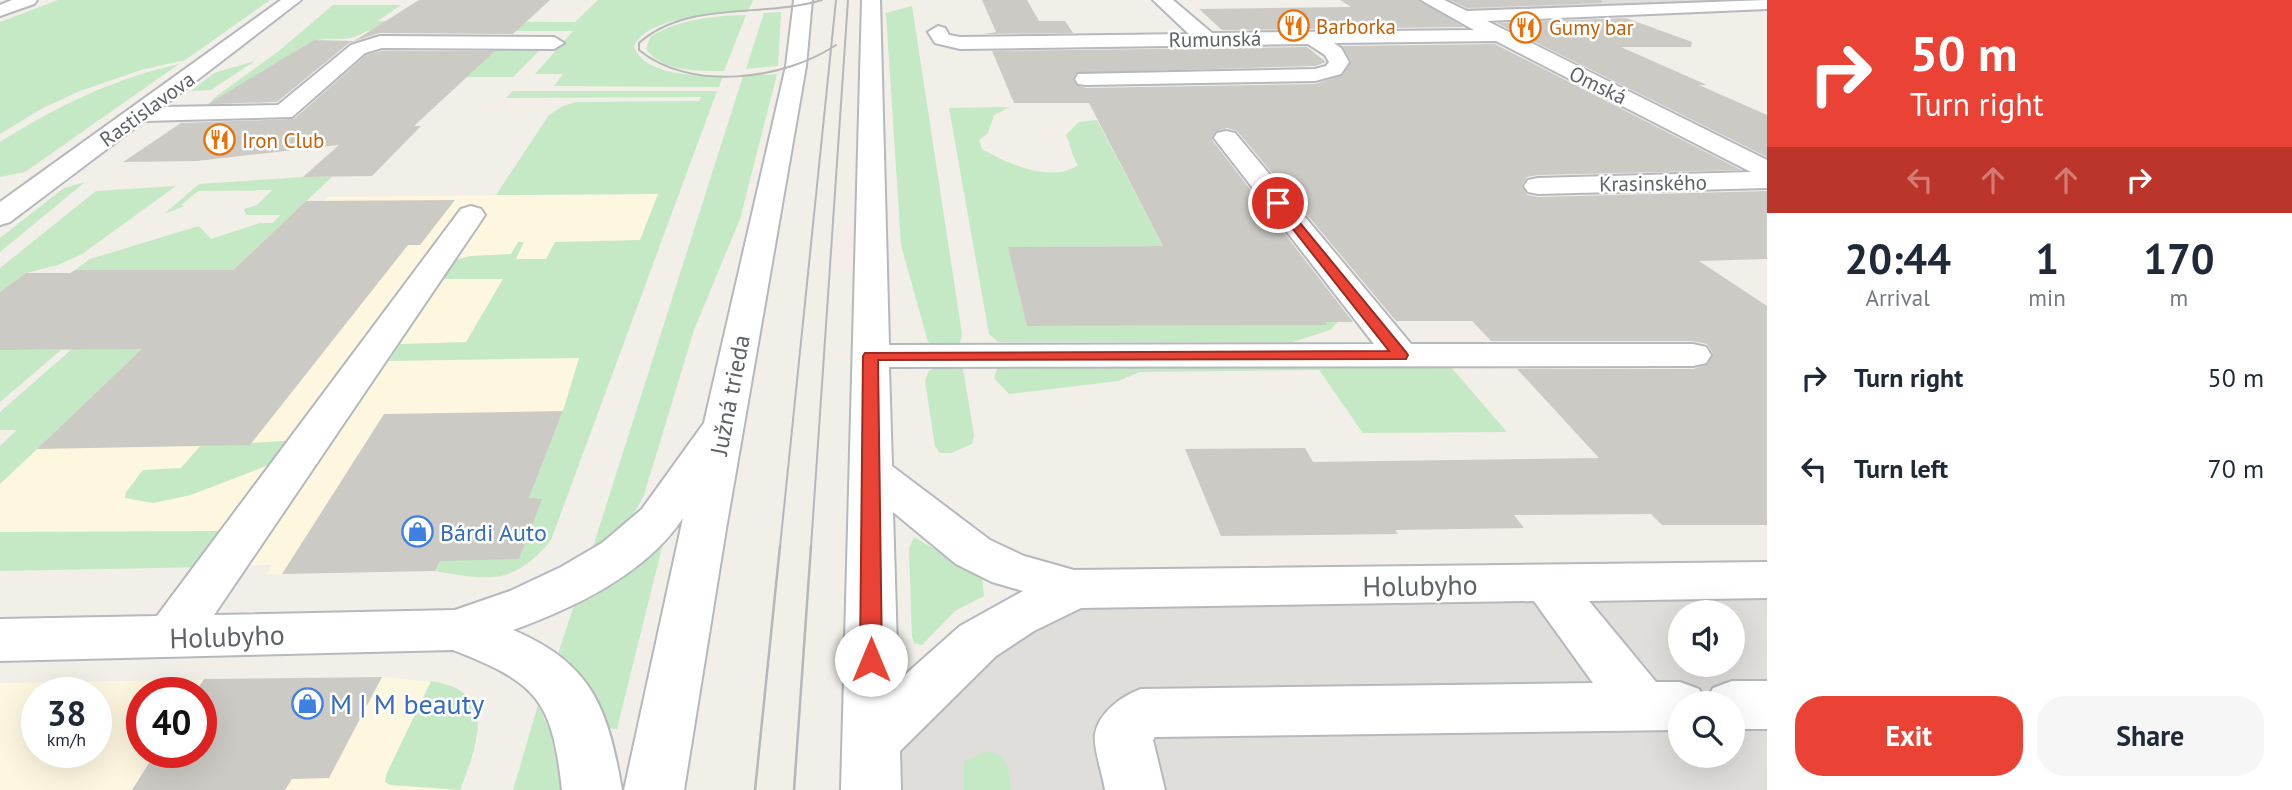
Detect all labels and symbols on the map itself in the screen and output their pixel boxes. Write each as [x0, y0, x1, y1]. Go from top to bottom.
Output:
restaurant icon: Barborka [1276, 9, 1310, 43]
restaurant icon: Gumy bar [1509, 10, 1543, 44]
place label: Barborka [1316, 13, 1396, 40]
place label: Gumy bar [1549, 14, 1634, 41]
street label: Rumunská [1168, 25, 1262, 53]
street label: Omská [1565, 60, 1631, 110]
street label: Rastislavova [94, 65, 200, 153]
restaurant icon: Iron Club [202, 123, 236, 157]
place label: Iron Club [242, 127, 324, 154]
street label: Krasinského [1599, 169, 1707, 197]
pin [1248, 173, 1308, 233]
street label: Južná trieda [703, 332, 757, 459]
shop icon: Bárdi Auto [400, 515, 434, 549]
place label: Bárdi Auto [440, 517, 547, 548]
street label: Holubyho [1362, 565, 1478, 605]
street label: Holubyho [169, 616, 285, 656]
position arrow [834, 623, 908, 697]
speed limit sign: 40 [126, 677, 217, 768]
place label: M | M beauty [330, 685, 484, 722]
shop icon: M | M beauty [290, 686, 324, 720]

